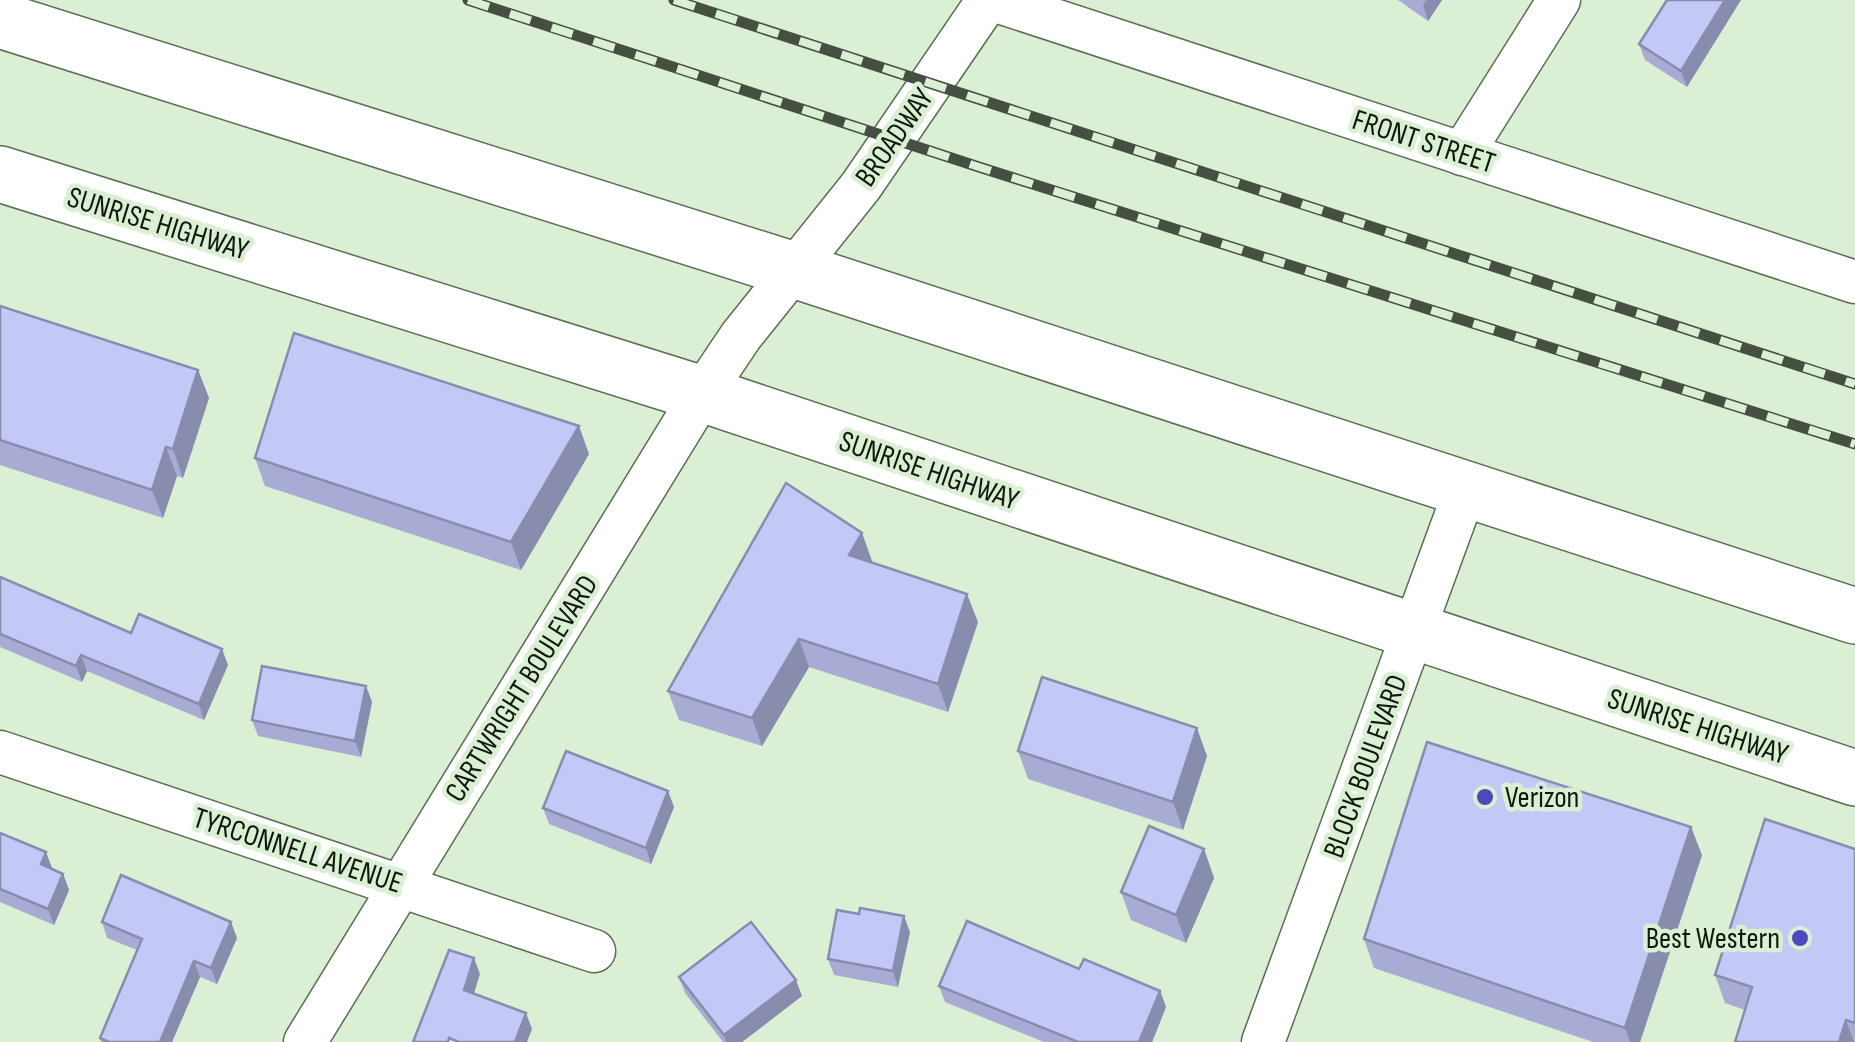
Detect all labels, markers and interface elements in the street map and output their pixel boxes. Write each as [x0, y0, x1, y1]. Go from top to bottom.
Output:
street label: BROADWAY [848, 81, 942, 194]
street label: FRONT STREET [1348, 102, 1500, 182]
street label: SUNRISE HIGHWAY [63, 179, 253, 269]
street label: SUNRISE HIGHWAY [834, 423, 1024, 519]
street label: CARTWRIGHT BOULEVARD [438, 569, 606, 809]
street label: BLOCK BOULEVARD [1316, 670, 1416, 863]
street label: SUNRISE HIGHWAY [1603, 681, 1793, 773]
place label: Verizon [1505, 780, 1579, 816]
marker: Verizon [1474, 786, 1496, 808]
street label: TYRCONNELL AVENUE [189, 800, 407, 902]
place label: Best Western [1646, 921, 1780, 957]
marker: Best Western [1789, 927, 1811, 949]

